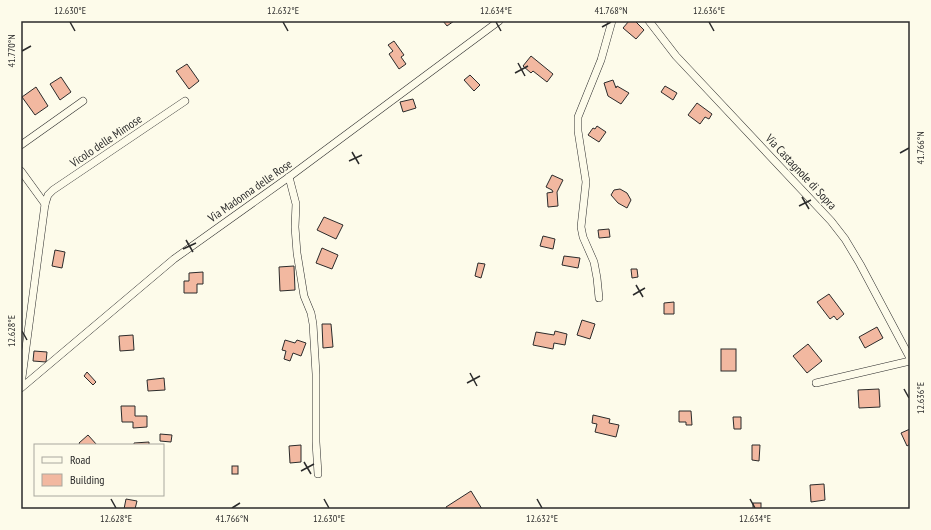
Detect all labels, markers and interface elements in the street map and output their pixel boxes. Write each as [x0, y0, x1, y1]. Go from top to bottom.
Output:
text: 12.630°E [54, 4, 86, 17]
text: 12.632°E [267, 4, 299, 17]
text: 12.634°E [480, 4, 512, 17]
text: 41.768°N [594, 4, 628, 17]
text: 12.636°E [693, 4, 725, 17]
text: 41.770°N [5, 34, 18, 68]
street label: Vicolo delle Mimose [66, 111, 145, 171]
street label: Via Castagnole di Sopra [762, 130, 840, 213]
text: 41.766°N [914, 131, 927, 165]
street label: Via Madonna delle Rose [204, 156, 295, 226]
text: 12.628°E [5, 315, 18, 347]
text: 12.636°E [914, 382, 927, 414]
legend [34, 444, 164, 496]
text: Road [70, 452, 90, 467]
text: Building [70, 472, 105, 487]
text: 12.628°E [100, 512, 132, 525]
text: 41.766°N [215, 512, 249, 525]
text: 12.630°E [313, 512, 345, 525]
text: 12.632°E [526, 512, 558, 525]
text: 12.634°E [739, 512, 771, 525]

